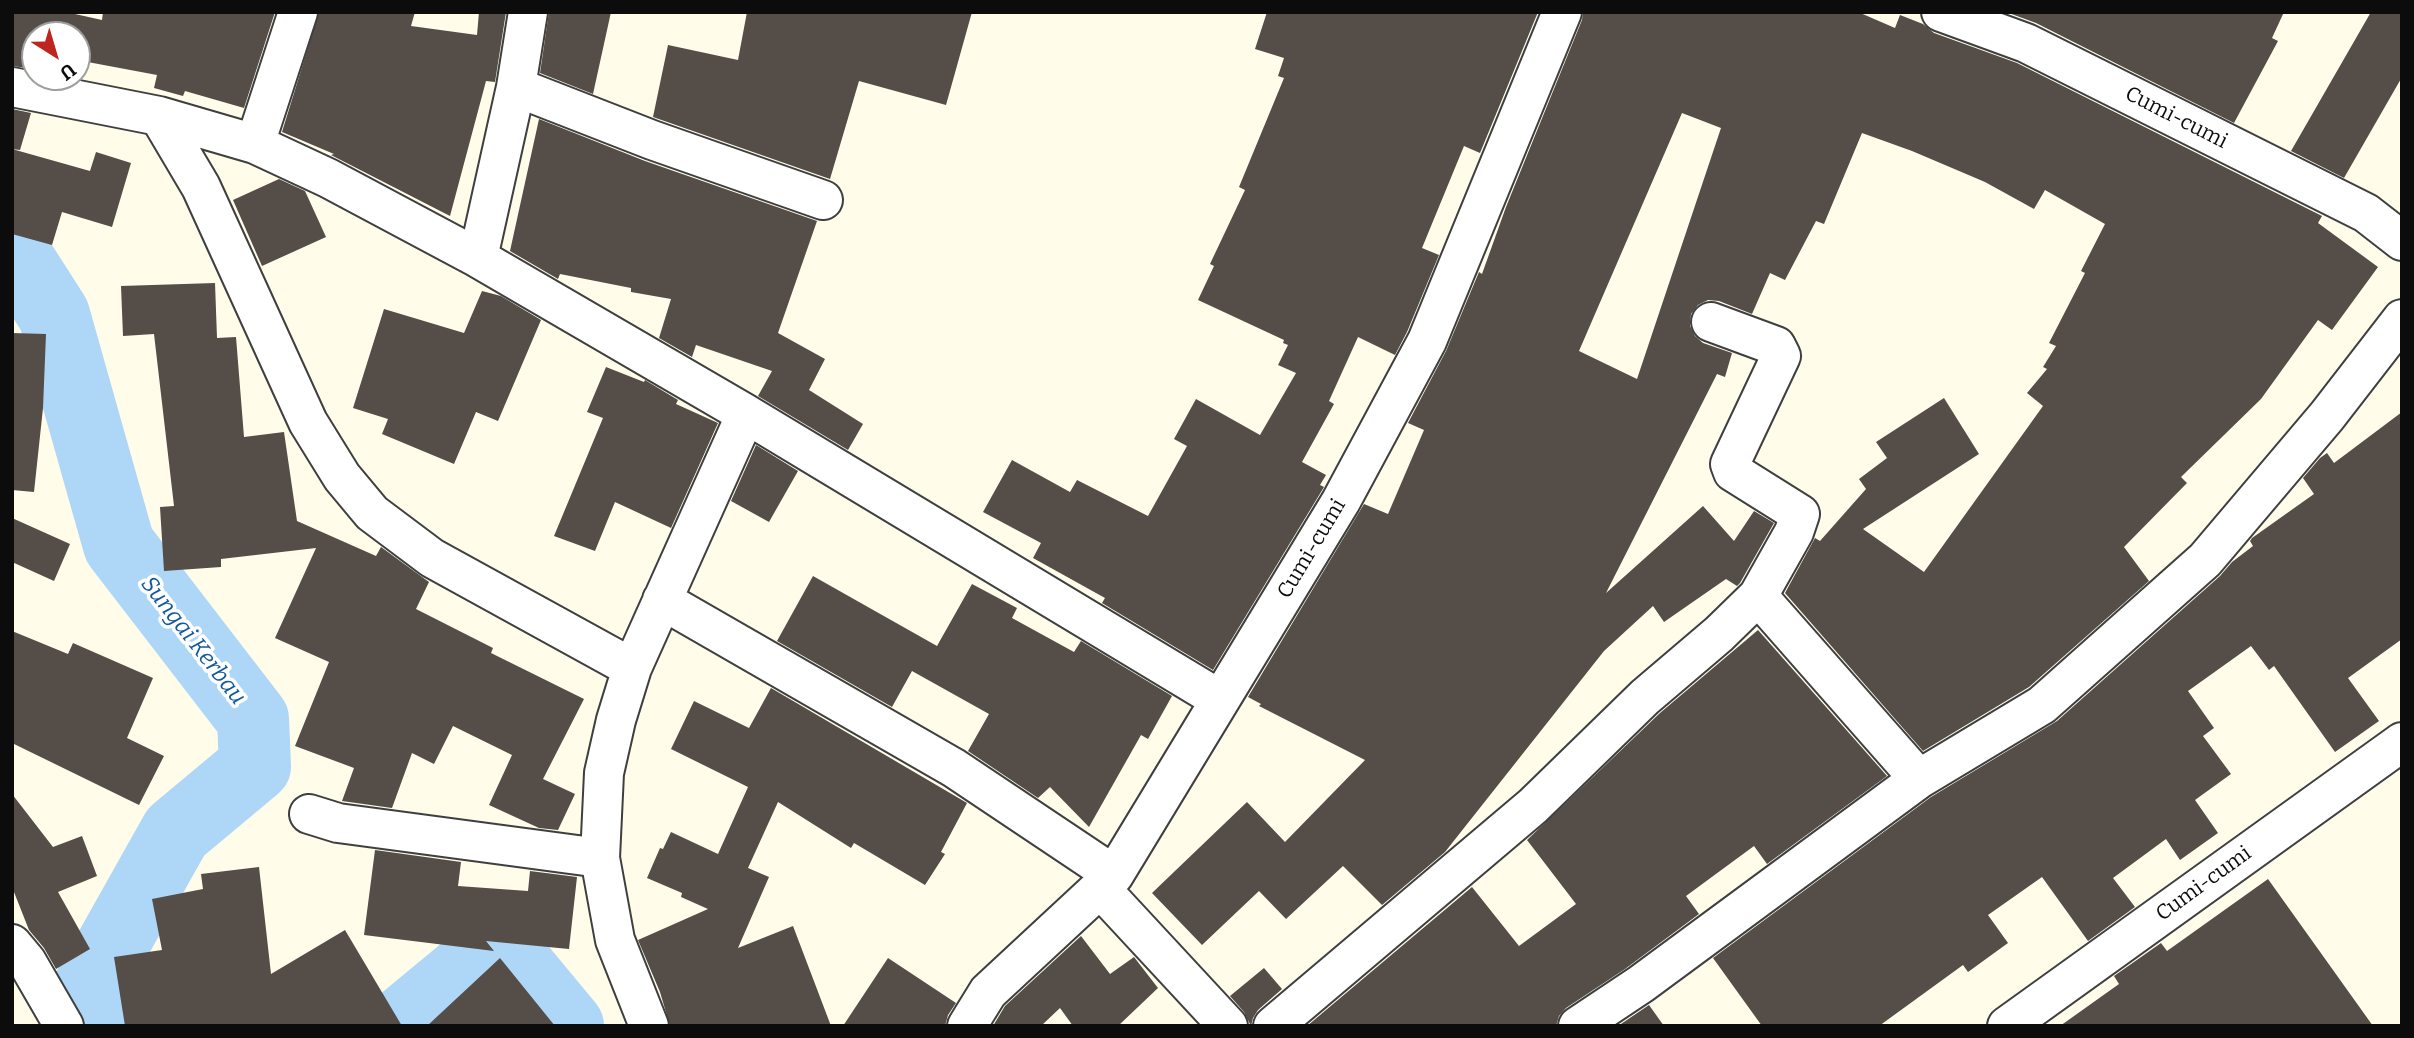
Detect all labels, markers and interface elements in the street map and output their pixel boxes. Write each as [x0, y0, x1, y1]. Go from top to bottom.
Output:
north arrow [21, 21, 91, 91]
text: U [55, 58, 80, 85]
street label: Cumi-cumi [2121, 81, 2231, 155]
street label: Cumi-cumi [1272, 495, 1352, 603]
water label: Sungai Kerbau [134, 571, 252, 711]
street label: Cumi-cumi [2151, 841, 2257, 927]

